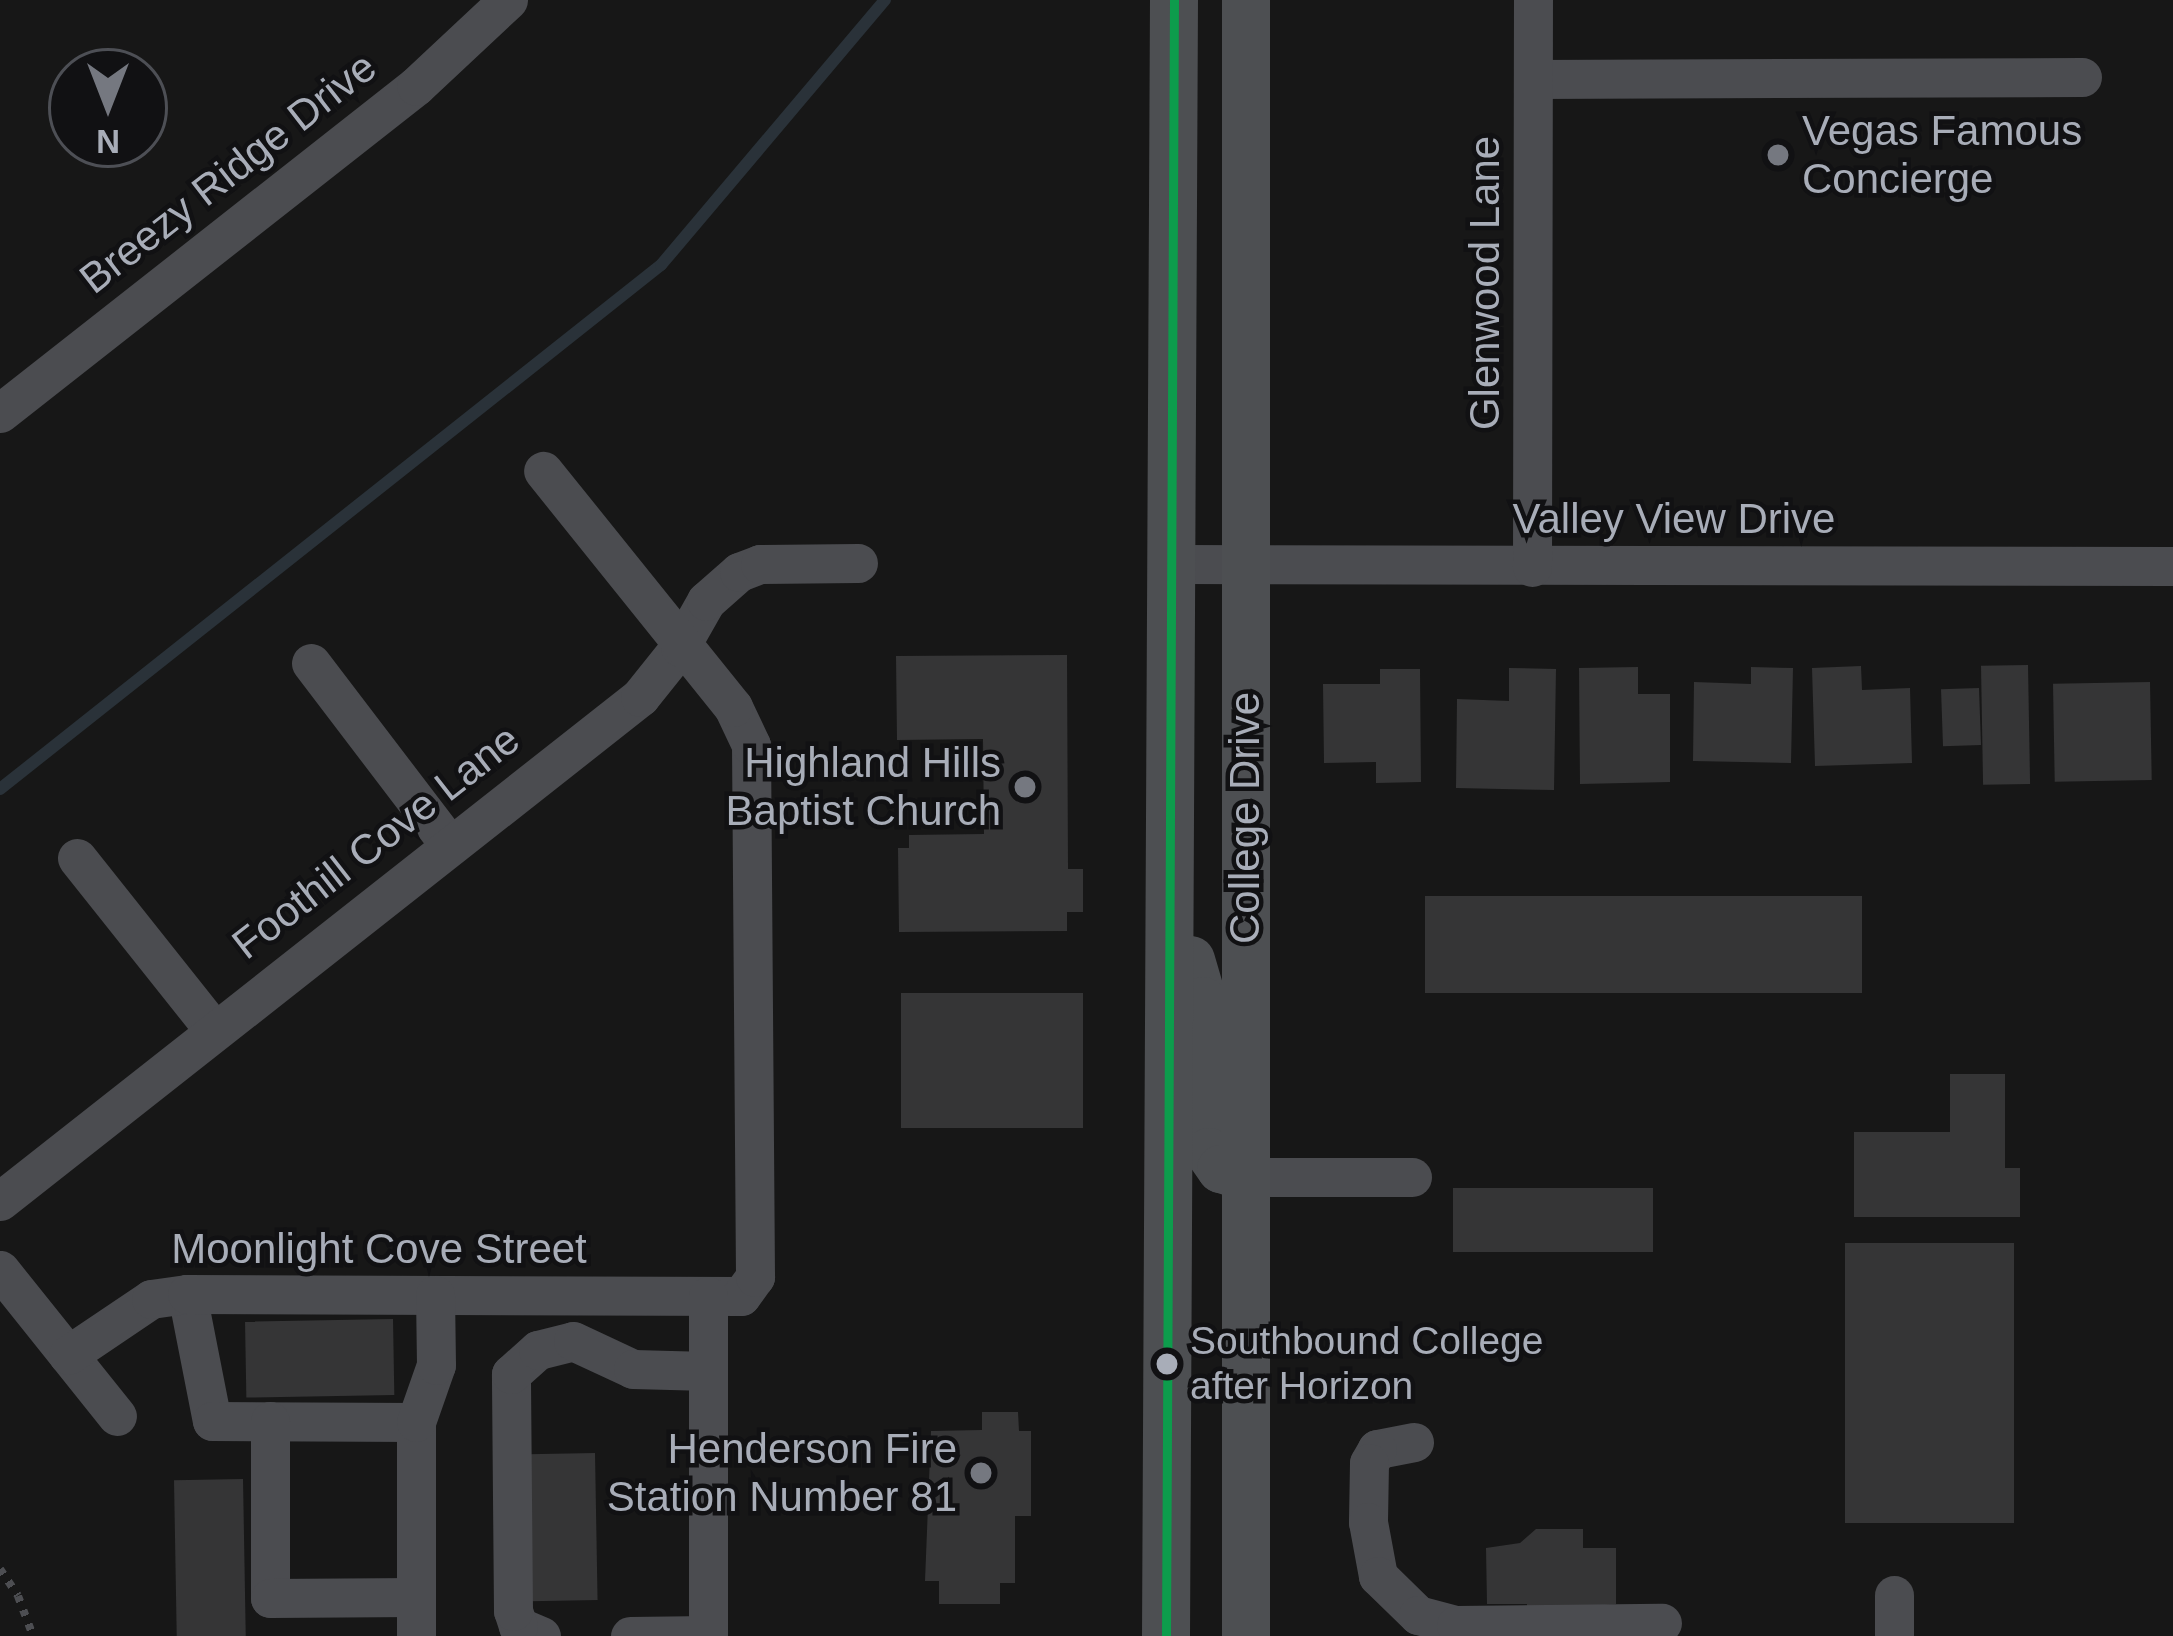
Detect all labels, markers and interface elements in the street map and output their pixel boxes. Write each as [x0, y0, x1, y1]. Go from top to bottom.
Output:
street label: Breezy Ridge Drive [70, 42, 386, 304]
north arrow [48, 48, 168, 168]
place label: Vegas Famous Concierge [1802, 106, 2082, 204]
text: N [96, 123, 120, 160]
street label: Glenwood Lane [1460, 136, 1510, 430]
marker: Vegas Famous Concierge [1765, 142, 1791, 168]
street label: Valley View Drive [1513, 494, 1835, 544]
street label: College Drive [1220, 692, 1270, 944]
street label: Foothill Cove Lane [222, 714, 530, 970]
place label: Highland Hills Baptist Church [726, 738, 1001, 837]
marker: Highland Hills Baptist Church [1012, 774, 1038, 800]
street label: Moonlight Cove Street [171, 1224, 587, 1274]
place label: Southbound College after Horizon [1190, 1319, 1543, 1410]
marker: Southbound College after Horizon [1156, 1353, 1178, 1375]
place label: Henderson Fire Station Number 81 [607, 1424, 957, 1522]
marker: Henderson Fire Station Number 81 [968, 1460, 994, 1486]

